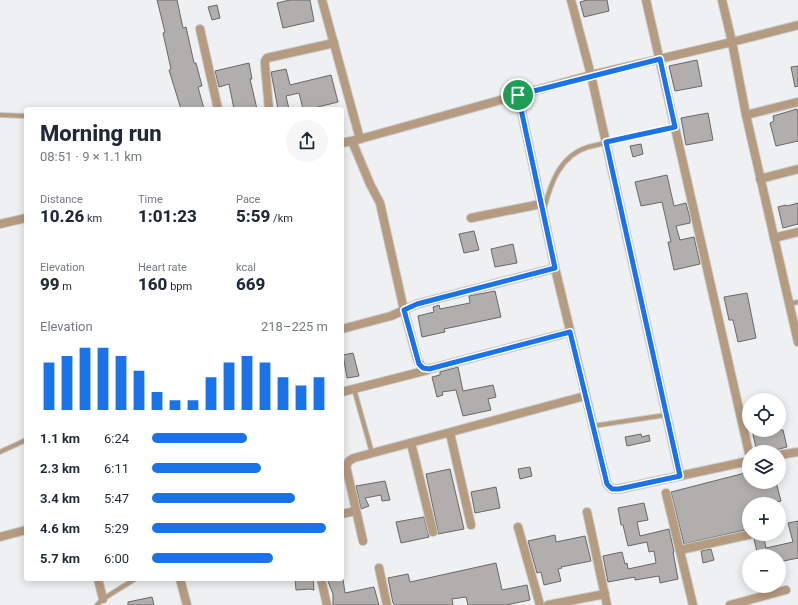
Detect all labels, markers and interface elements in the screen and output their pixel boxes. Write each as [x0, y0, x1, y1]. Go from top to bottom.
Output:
pin [501, 78, 535, 112]
icon: arrive [507, 84, 529, 106]
button: share [286, 120, 328, 162]
text: Morning run [40, 121, 162, 146]
text: 08:51 · 9 × 1.1 km [40, 149, 142, 164]
text: Distance [40, 193, 83, 206]
text: Time [138, 193, 163, 206]
text: Pace [236, 193, 260, 206]
text: 10.26 [40, 206, 84, 226]
text: 1:01:23 [138, 206, 197, 226]
text: 5:59 [236, 206, 270, 226]
text: km [84, 212, 102, 225]
text: /km [270, 212, 293, 225]
text: Elevation [40, 261, 85, 274]
text: Heart rate [138, 261, 187, 274]
text: kcal [236, 261, 256, 274]
text: 99 [40, 274, 60, 294]
text: 160 [138, 274, 167, 294]
text: 669 [236, 274, 265, 294]
text: m [60, 280, 72, 293]
text: bpm [167, 280, 192, 293]
text: Elevation [40, 319, 93, 334]
text: 218–225 m [261, 319, 328, 334]
map controls [742, 393, 786, 593]
button: locate [742, 393, 786, 437]
text: 1.1 km [40, 431, 80, 446]
text: 6:24 [104, 431, 129, 446]
button: layers [742, 445, 786, 489]
text: 2.3 km [40, 461, 80, 476]
text: 6:11 [104, 461, 129, 476]
text: 3.4 km [40, 491, 80, 506]
text: 5:47 [104, 491, 129, 506]
button: + [742, 497, 786, 541]
text: 4.6 km [40, 521, 80, 536]
text: 5:29 [104, 521, 129, 536]
button: − [742, 549, 786, 593]
text: 5.7 km [40, 551, 80, 566]
text: 6:00 [104, 551, 129, 566]

